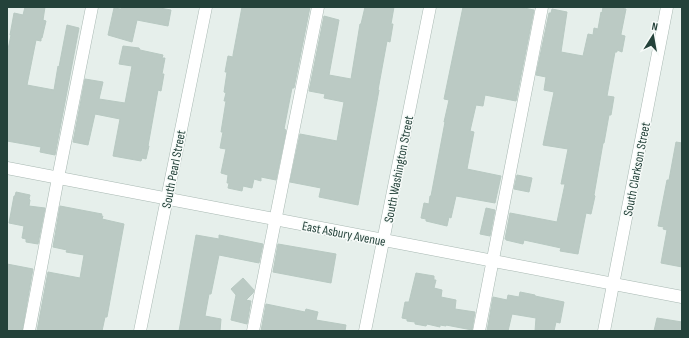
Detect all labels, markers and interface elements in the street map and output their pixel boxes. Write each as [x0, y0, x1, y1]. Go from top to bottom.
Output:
north arrow [633, 16, 673, 56]
text: N [651, 20, 659, 34]
street label: South Washington Street [381, 114, 417, 224]
street label: South Clarkson Street [620, 121, 654, 218]
street label: South Pearl Street [159, 129, 189, 210]
street label: East Asbury Avenue [301, 218, 387, 250]

